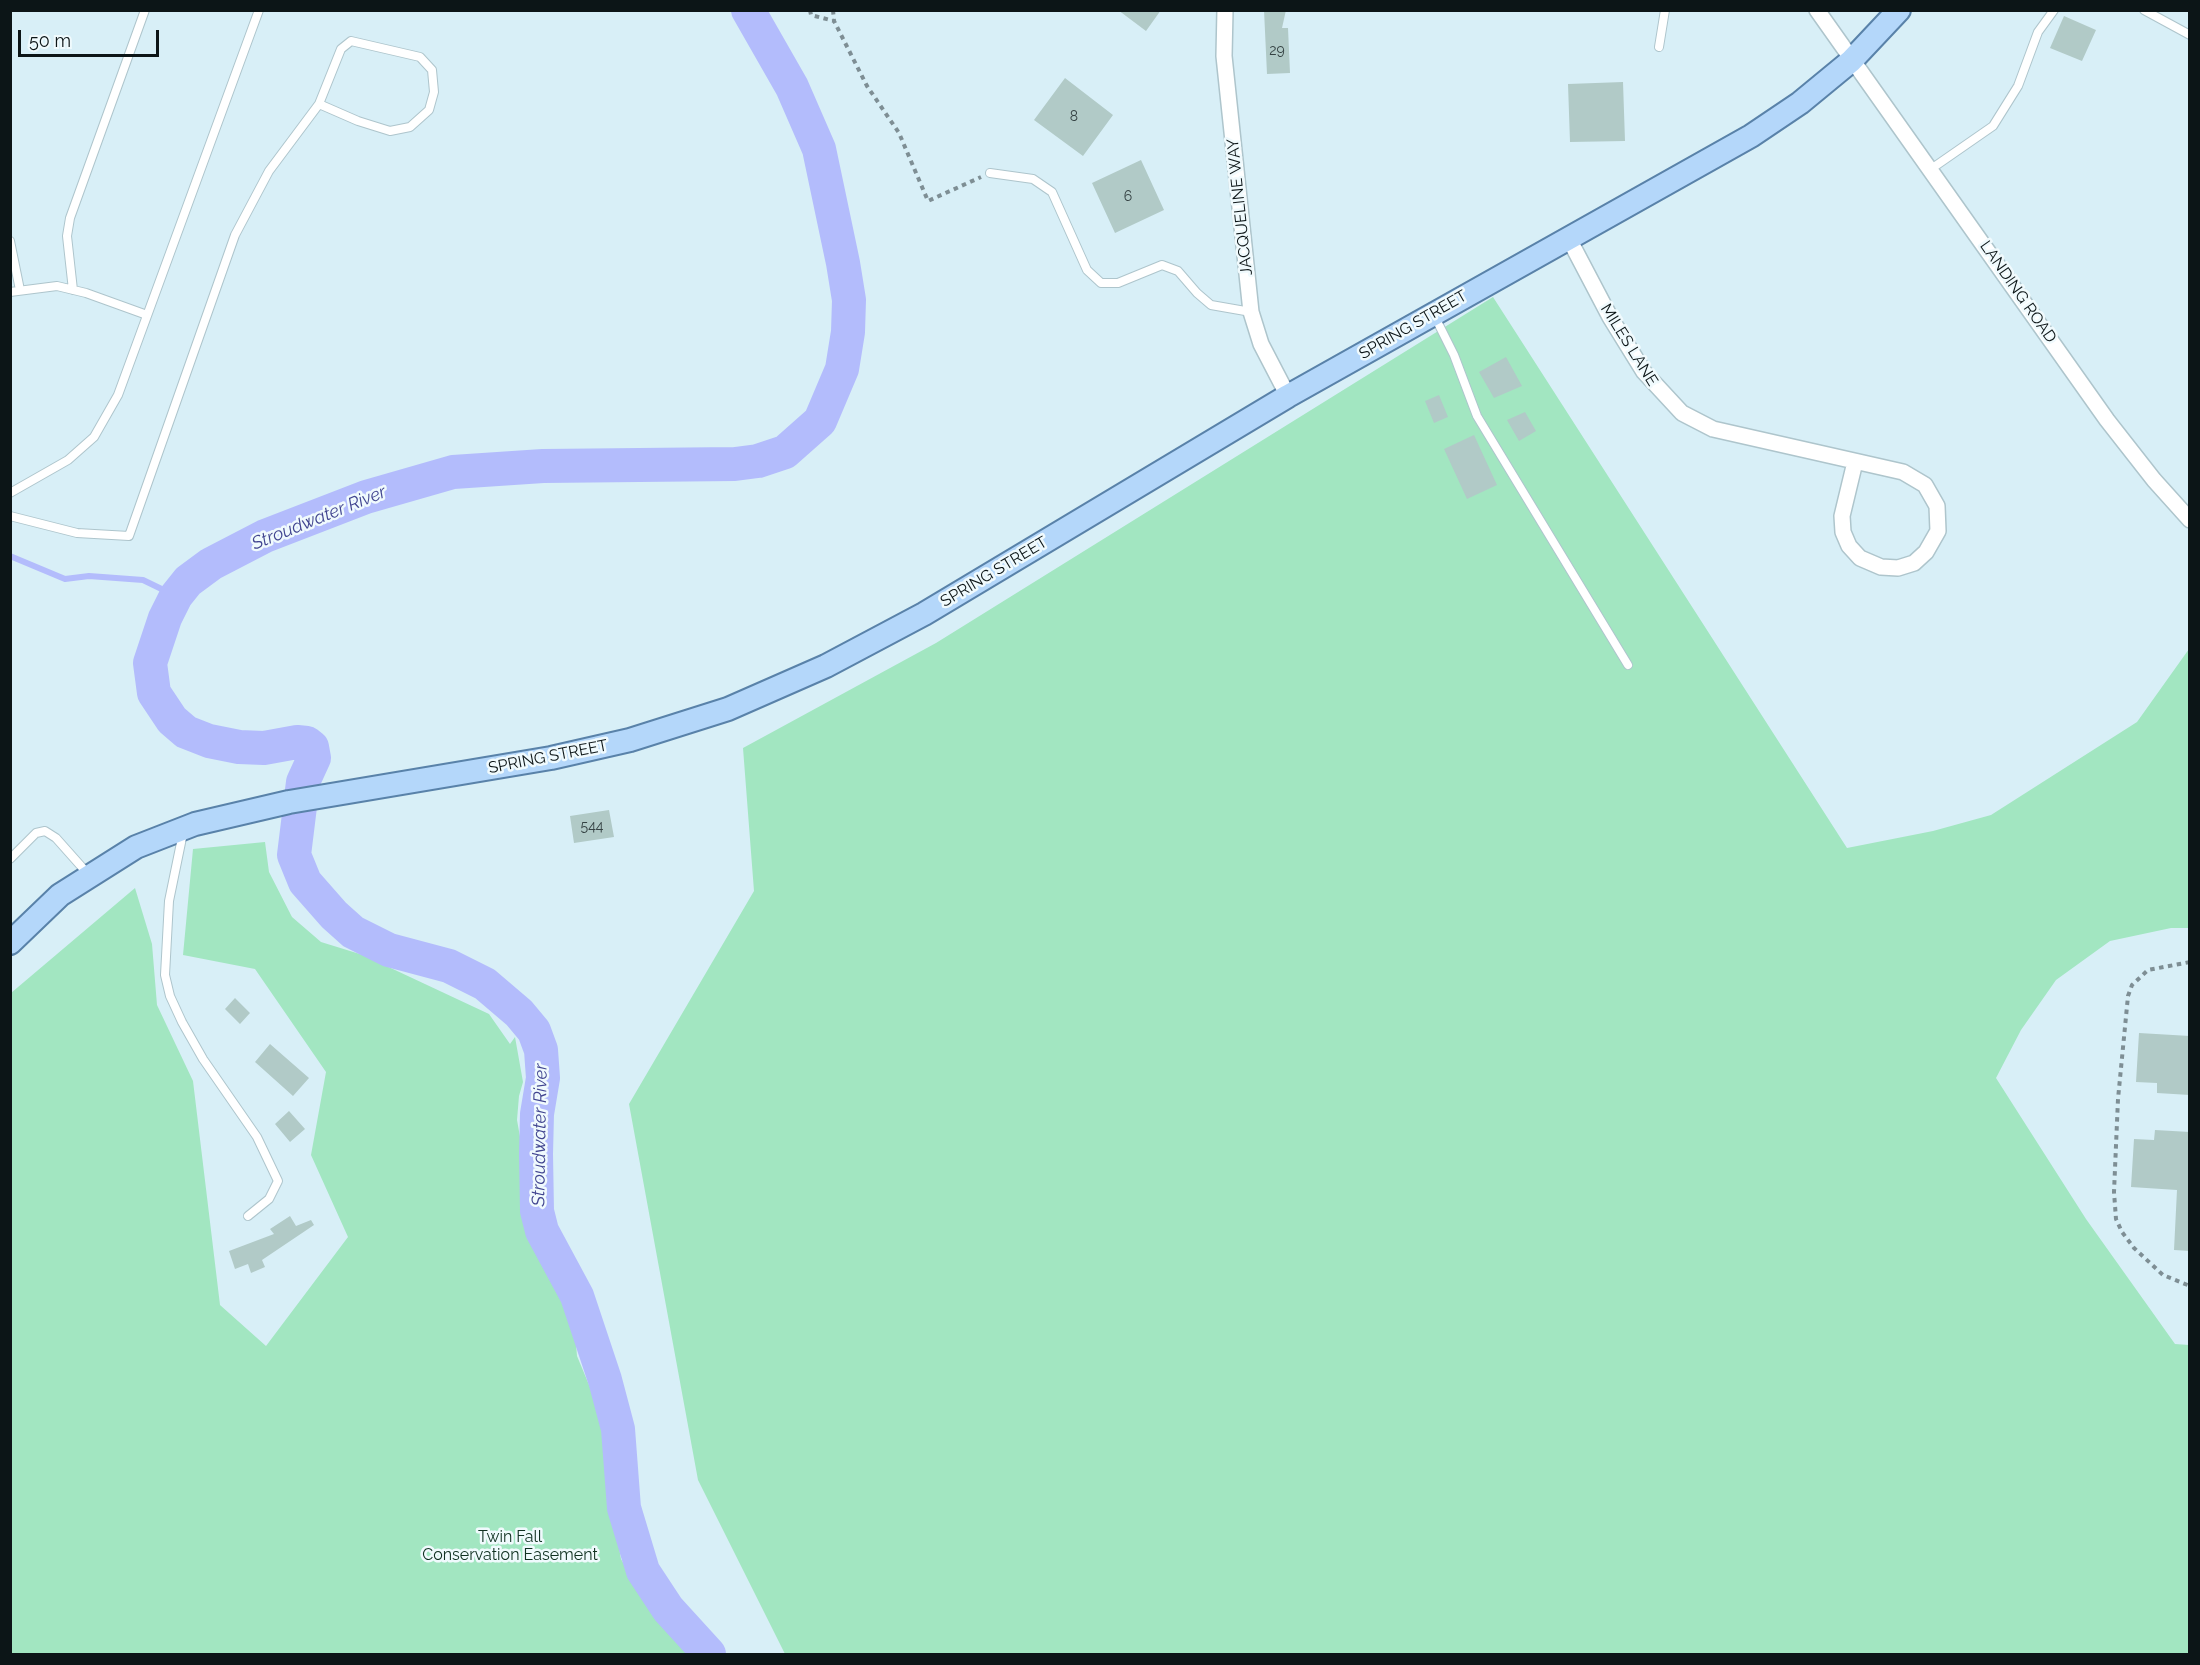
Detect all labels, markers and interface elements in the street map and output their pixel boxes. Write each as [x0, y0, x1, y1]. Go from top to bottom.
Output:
scale bar [21, 18, 162, 56]
text: 50 m [29, 30, 71, 51]
house number: 29 [1269, 43, 1285, 59]
house number: 8 [1070, 109, 1078, 125]
street label: JACQUELINE WAY [1223, 138, 1257, 276]
house number: 6 [1124, 189, 1132, 205]
street label: LANDING ROAD [1976, 237, 2060, 347]
street label: SPRING STREET [1356, 286, 1470, 364]
street label: MILES LANE [1596, 300, 1662, 390]
water label: Stroudwater River [249, 481, 389, 555]
street label: SPRING STREET [937, 533, 1051, 611]
street label: SPRING STREET [487, 736, 609, 778]
house number: 544 [581, 819, 603, 835]
water label: Stroudwater River [528, 1063, 552, 1207]
park label: Twin Fall Conservation Easement [422, 1527, 598, 1565]

